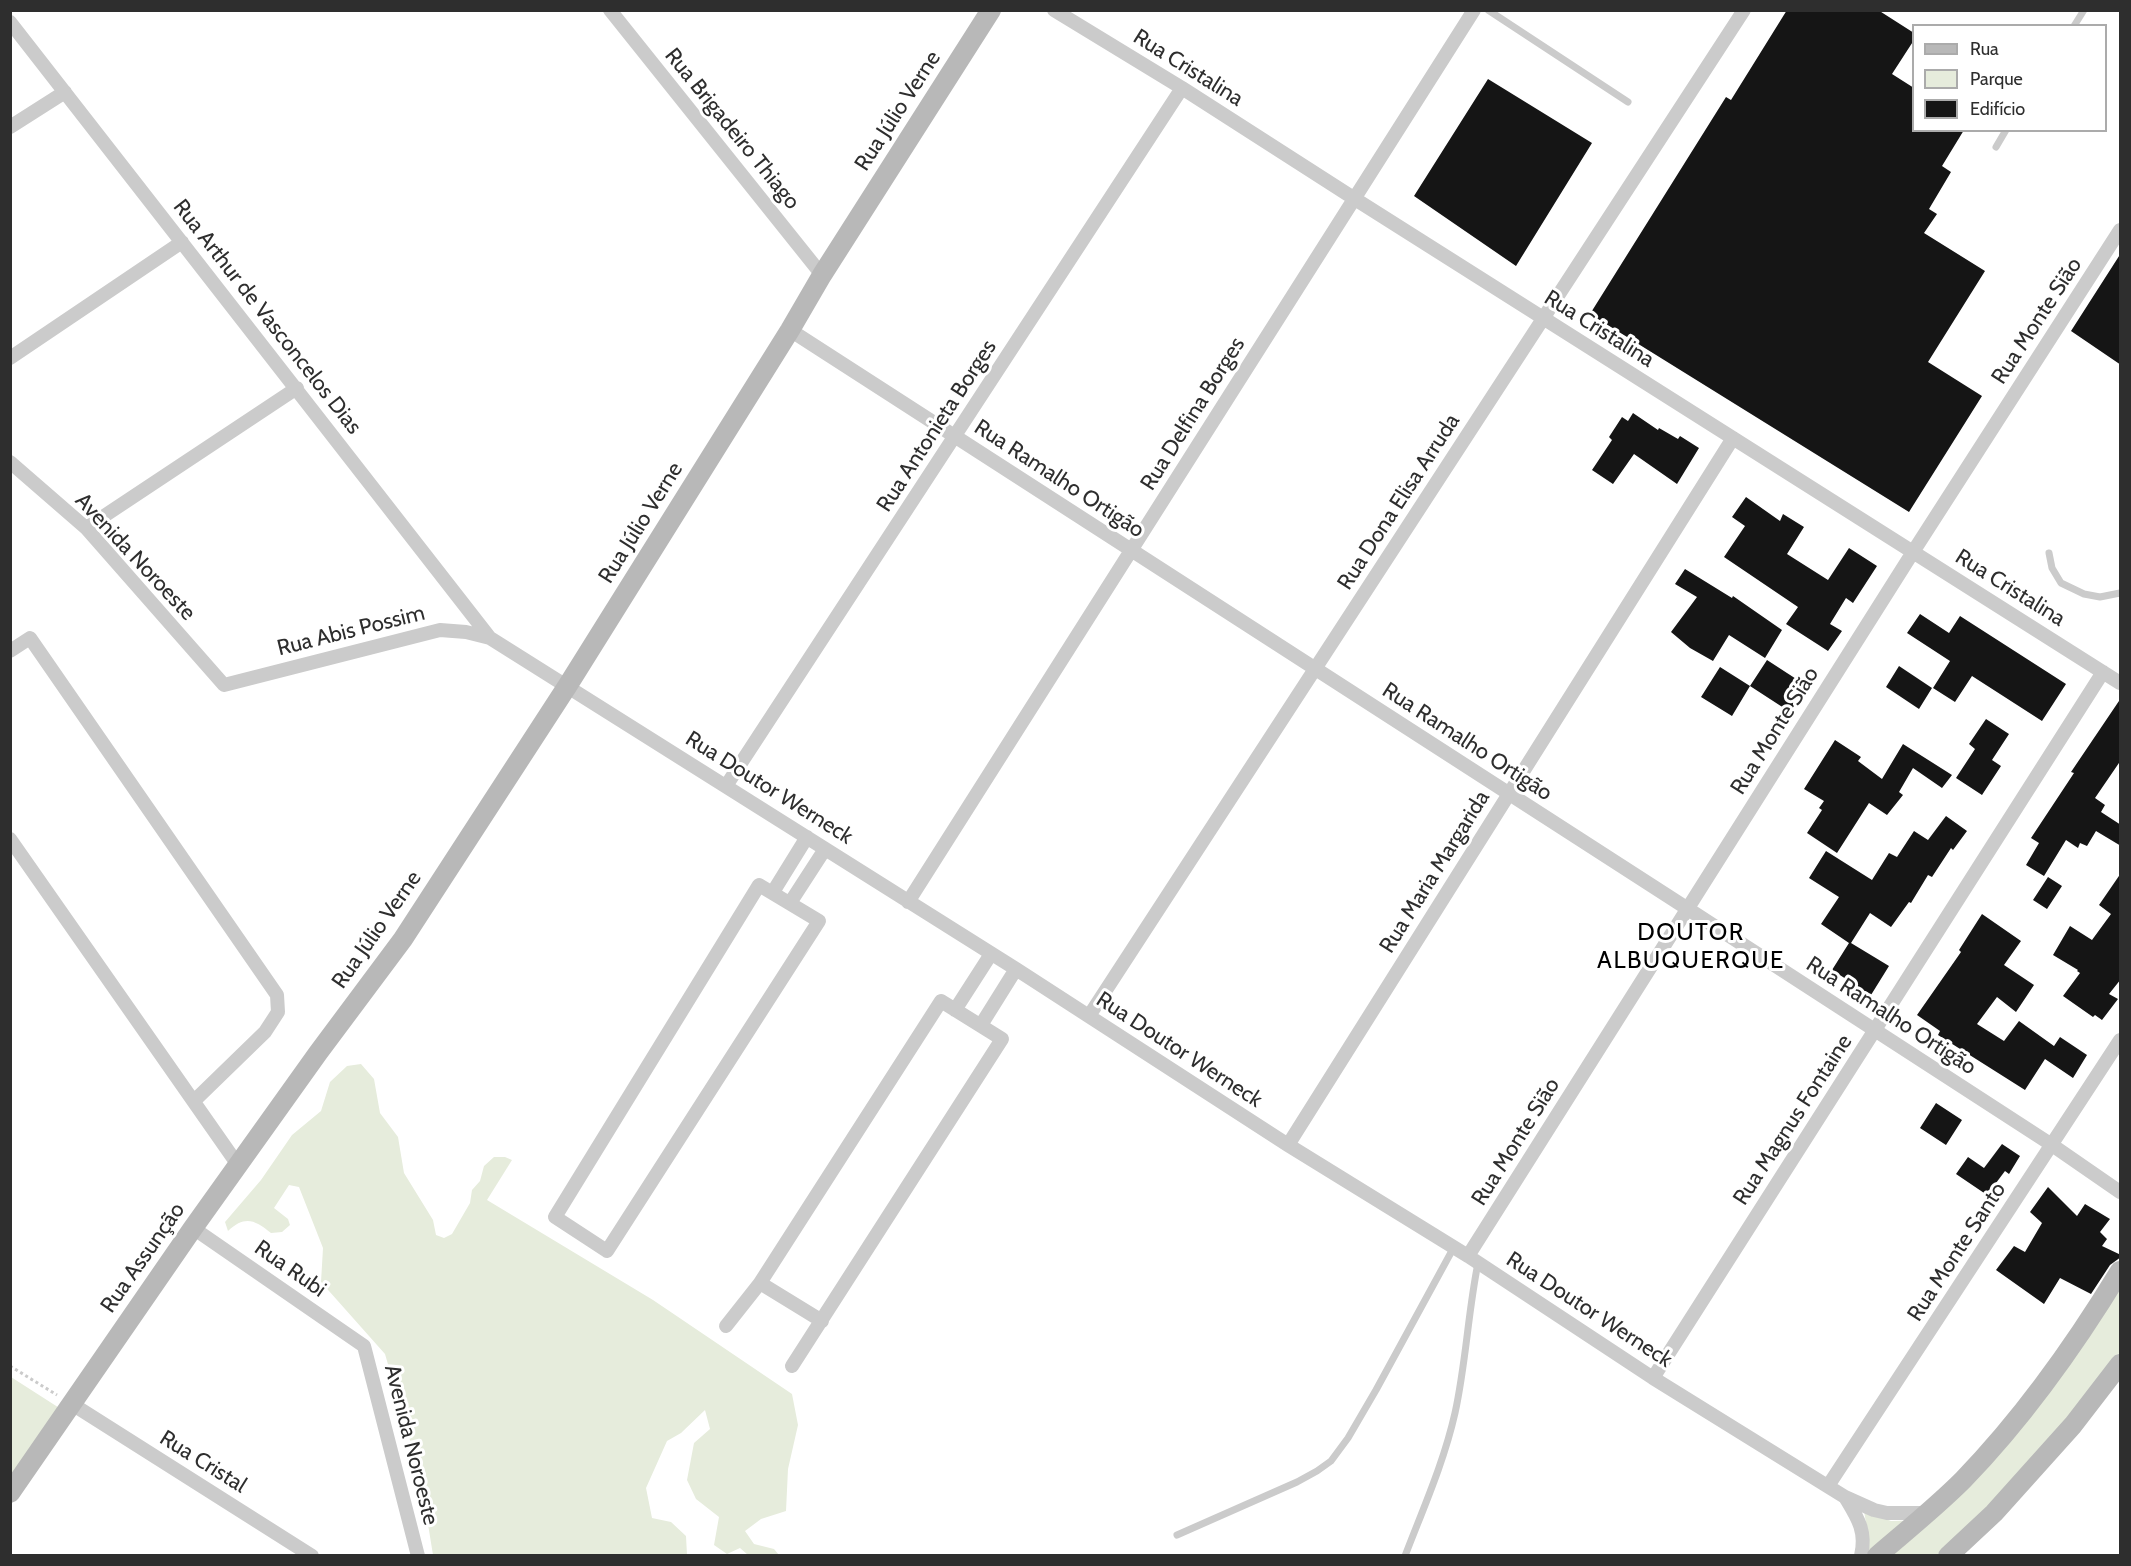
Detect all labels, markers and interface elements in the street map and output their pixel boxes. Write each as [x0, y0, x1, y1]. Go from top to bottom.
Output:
street label: Rua Cristalina [1128, 24, 1248, 112]
legend [1912, 24, 2107, 132]
text: Rua [1970, 38, 1999, 60]
street label: Rua Brigadeiro Thiago [659, 43, 805, 215]
street label: Rua Júlio Verne [849, 46, 947, 176]
text: Parque [1970, 68, 2023, 90]
text: Edifício [1970, 98, 2025, 120]
street label: Rua Arthur de Vasconcelos Dias [167, 194, 367, 440]
street label: Rua Monte Sião [1986, 253, 2088, 389]
street label: Rua Cristalina [1539, 285, 1659, 373]
street label: Rua Delfina Borges [1135, 333, 1251, 495]
street label: Rua Antonieta Borges [872, 335, 1002, 517]
street label: Rua Dona Elisa Arruda [1332, 409, 1466, 595]
street label: Rua Ramalho Ortigão [969, 414, 1149, 544]
street label: Rua Júlio Verne [593, 458, 689, 588]
street label: Avenida Noroeste [69, 488, 201, 626]
street label: Rua Cristalina [1950, 544, 2070, 632]
street label: Rua Abis Possim [275, 600, 427, 662]
street label: Rua Monte Sião [1725, 662, 1825, 800]
street label: Rua Ramalho Ortigão [1377, 677, 1557, 807]
street label: Rua Doutor Werneck [680, 726, 858, 850]
street label: Rua Maria Margarida [1374, 786, 1496, 958]
street label: Rua Júlio Verne [327, 866, 427, 994]
district label: DOUTOR ALBUQUERQUE [1597, 919, 1785, 975]
street label: Rua Ramalho Ortigão [1801, 951, 1981, 1081]
street label: Rua Doutor Werneck [1091, 987, 1267, 1113]
street label: Rua Magnus Fontaine [1728, 1030, 1858, 1210]
street label: Rua Monte Sião [1466, 1073, 1566, 1211]
street label: Rua Monte Santo [1902, 1178, 2012, 1326]
street label: Rua Assunção [95, 1198, 191, 1318]
street label: Rua Rubi [249, 1235, 331, 1303]
street label: Rua Doutor Werneck [1501, 1247, 1677, 1373]
street label: Avenida Noroeste [378, 1362, 444, 1528]
street label: Rua Cristal [155, 1425, 251, 1499]

